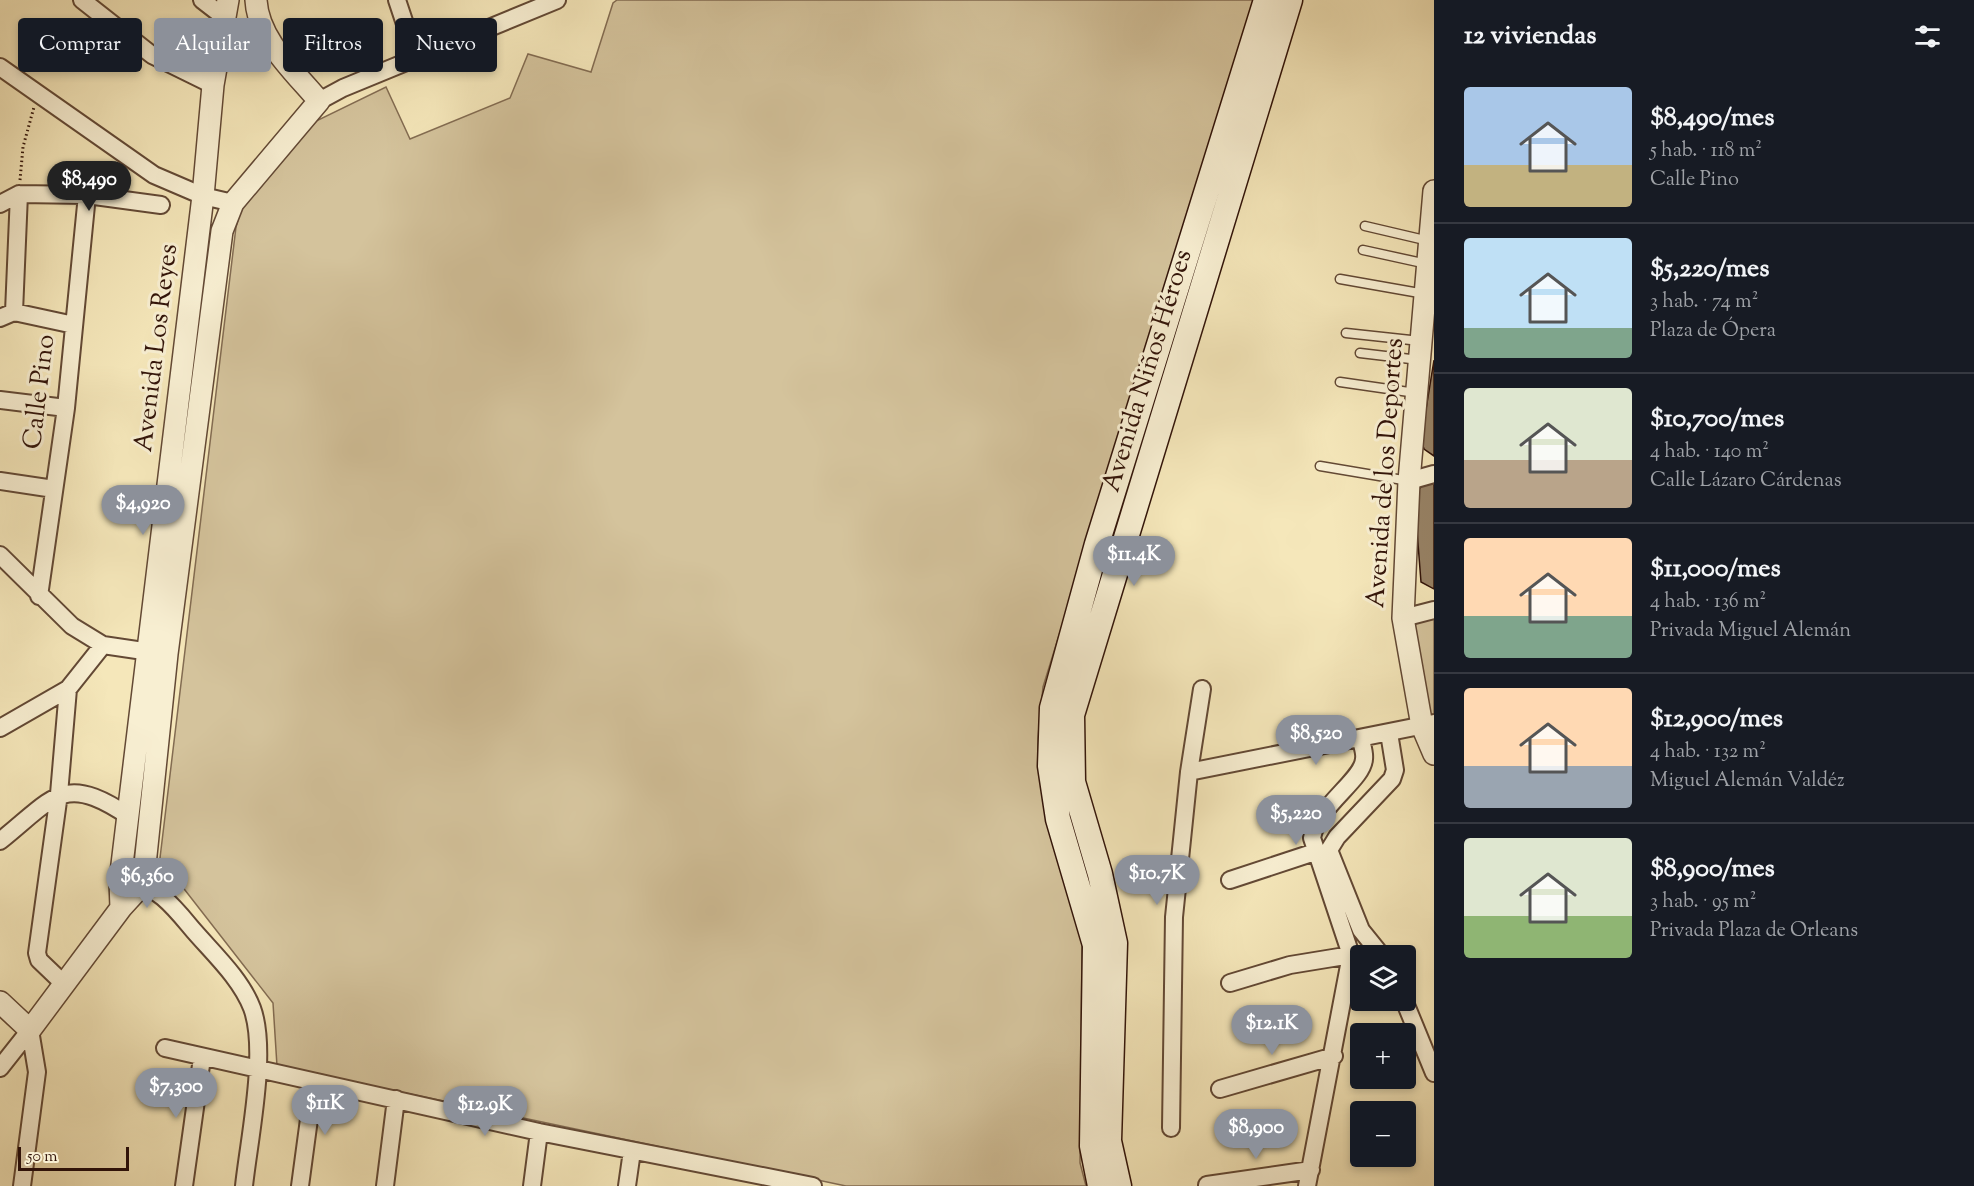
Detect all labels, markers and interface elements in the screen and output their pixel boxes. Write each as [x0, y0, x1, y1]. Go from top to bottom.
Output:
chip: Comprar [18, 18, 142, 72]
chip: Alquilar [154, 18, 271, 72]
chip: Filtros [283, 18, 383, 72]
chip: Nuevo [395, 18, 497, 72]
text: 12 viviendas [1464, 18, 1596, 55]
icon: filters [1911, 20, 1944, 53]
text: $8,490/mes [1650, 100, 1774, 137]
icon: home [1512, 111, 1584, 183]
text: 5 hab. · 118 m² [1650, 137, 1762, 166]
pin: $8,490 [40, 161, 138, 212]
text: $8,490 [61, 166, 117, 195]
text: Calle Pino [1650, 166, 1739, 195]
street label: Avenida Los Reyes [126, 242, 188, 454]
street label: Avenida Niños Héroes [1094, 245, 1202, 497]
text: $5,220/mes [1650, 251, 1769, 288]
icon: home [1512, 262, 1584, 334]
text: 3 hab. · 74 m² [1650, 288, 1758, 317]
text: Plaza de Ópera [1650, 317, 1776, 346]
street label: Calle Pino [15, 332, 65, 452]
street label: Avenida de los Deportes [1358, 337, 1414, 609]
text: $10,700/mes [1650, 401, 1784, 438]
icon: home [1512, 412, 1584, 484]
text: 4 hab. · 140 m² [1650, 438, 1769, 467]
text: Calle Lázaro Cárdenas [1650, 467, 1842, 496]
pin: $4,920 [94, 485, 192, 536]
text: $4,920 [116, 490, 171, 519]
pin: $11.4K [1085, 536, 1183, 587]
text: $11.4K [1107, 541, 1161, 570]
text: $11,000/mes [1650, 551, 1781, 588]
icon: home [1512, 562, 1584, 634]
text: 4 hab. · 136 m² [1650, 588, 1766, 617]
text: Privada Miguel Alemán [1650, 617, 1851, 646]
text: $12,900/mes [1650, 701, 1783, 738]
icon: home [1512, 712, 1584, 784]
pin: $8,520 [1267, 715, 1365, 766]
text: $8,520 [1290, 720, 1342, 749]
text: 4 hab. · 132 m² [1650, 738, 1766, 767]
text: Miguel Alemán Valdéz [1650, 767, 1845, 796]
pin: $5,220 [1247, 795, 1345, 846]
text: $5,220 [1270, 800, 1322, 829]
text: $8,900/mes [1650, 851, 1775, 888]
pin: $10.7K [1108, 855, 1206, 906]
pin: $6,360 [98, 858, 196, 909]
text: $10.7K [1129, 860, 1185, 889]
icon: home [1512, 862, 1584, 934]
text: $6,360 [120, 863, 174, 892]
text: 3 hab. · 95 m² [1650, 888, 1756, 917]
text: Privada Plaza de Orleans [1650, 917, 1858, 946]
map controls [1350, 945, 1416, 1167]
button: layers [1350, 945, 1416, 1011]
pin: $12.1K [1223, 1005, 1321, 1056]
text: $12.1K [1245, 1010, 1299, 1039]
button: + [1350, 1023, 1416, 1089]
pin: $7,300 [127, 1068, 225, 1119]
text: $7,300 [149, 1073, 203, 1102]
pin: $11K [289, 1085, 361, 1136]
pin: $12.9K [436, 1086, 534, 1137]
text: $11K [306, 1090, 344, 1119]
text: $12.9K [457, 1091, 513, 1120]
button: − [1350, 1101, 1416, 1167]
pin: $8,900 [1207, 1109, 1305, 1160]
text: $8,900 [1228, 1114, 1284, 1143]
scale bar [18, 1144, 129, 1172]
text: 50 m [27, 1146, 58, 1169]

